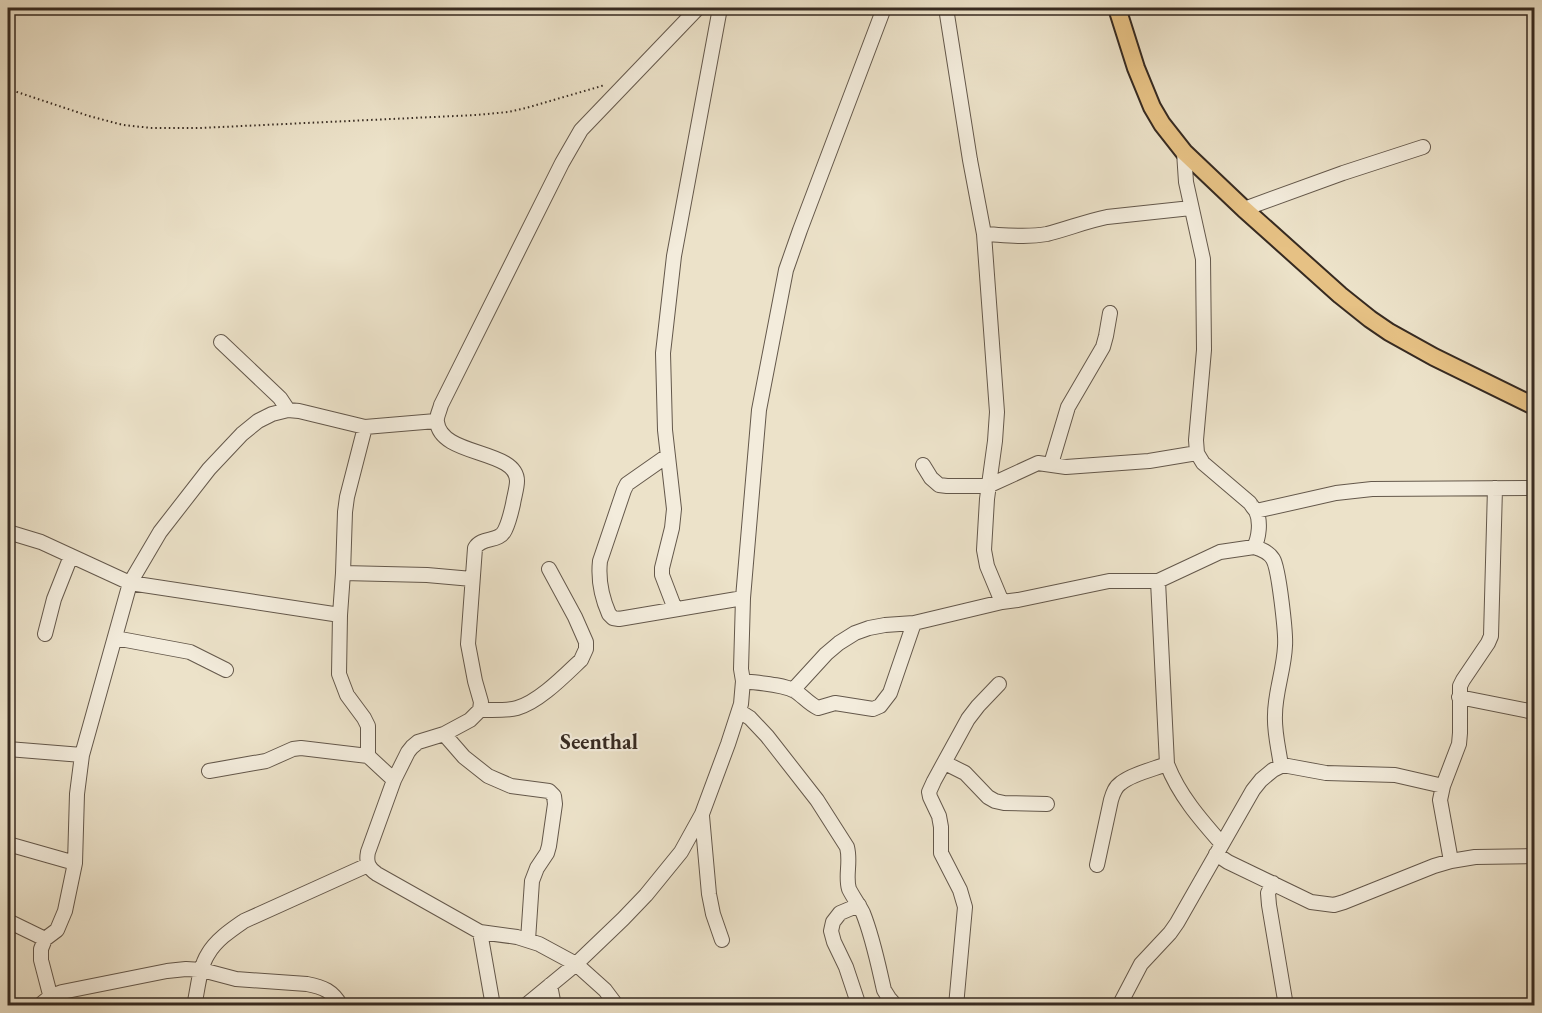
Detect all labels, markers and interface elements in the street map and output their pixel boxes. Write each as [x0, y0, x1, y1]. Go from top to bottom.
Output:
district label: Seenthal [560, 727, 638, 756]

